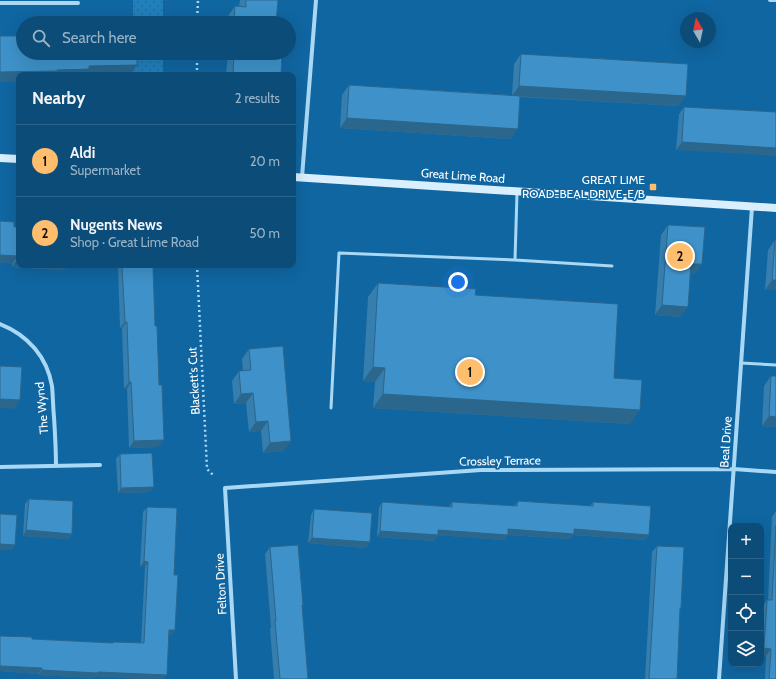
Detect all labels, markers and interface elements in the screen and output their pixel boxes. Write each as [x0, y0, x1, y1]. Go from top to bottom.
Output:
north arrow [680, 12, 716, 48]
search box [16, 16, 296, 60]
icon: search [30, 27, 52, 49]
text: Search here [62, 29, 137, 47]
text: Nearby [32, 88, 85, 108]
text: 2 results [235, 90, 280, 106]
text: Aldi [70, 144, 95, 162]
text: 1 [43, 153, 47, 169]
text: 20 m [250, 153, 280, 169]
text: Supermarket [70, 162, 141, 178]
street label: Great Lime Road [421, 165, 506, 186]
place label: GREAT LIME ROAD-BEAL DRIVE-E/B [522, 172, 645, 201]
marker: GREAT LIME ROAD-BEAL DRIVE-E/B [648, 182, 658, 192]
text: Nugents News [70, 216, 162, 234]
text: 2 [42, 225, 48, 241]
text: 50 m [250, 225, 280, 241]
text: Shop · Great Lime Road [70, 234, 199, 250]
pin: 2 [667, 241, 693, 271]
your location [448, 272, 468, 292]
street label: Blackett's Cut [184, 347, 203, 415]
pin: 1 [457, 357, 483, 387]
street label: The Wynd [32, 381, 51, 435]
street label: Beal Drive [716, 416, 735, 468]
street label: Crossley Terrace [459, 452, 541, 469]
map controls [728, 523, 764, 667]
button: + [728, 523, 764, 559]
street label: Felton Drive [211, 553, 230, 615]
button: − [728, 559, 764, 595]
button: locate [728, 595, 764, 631]
button: layers [728, 631, 764, 667]

